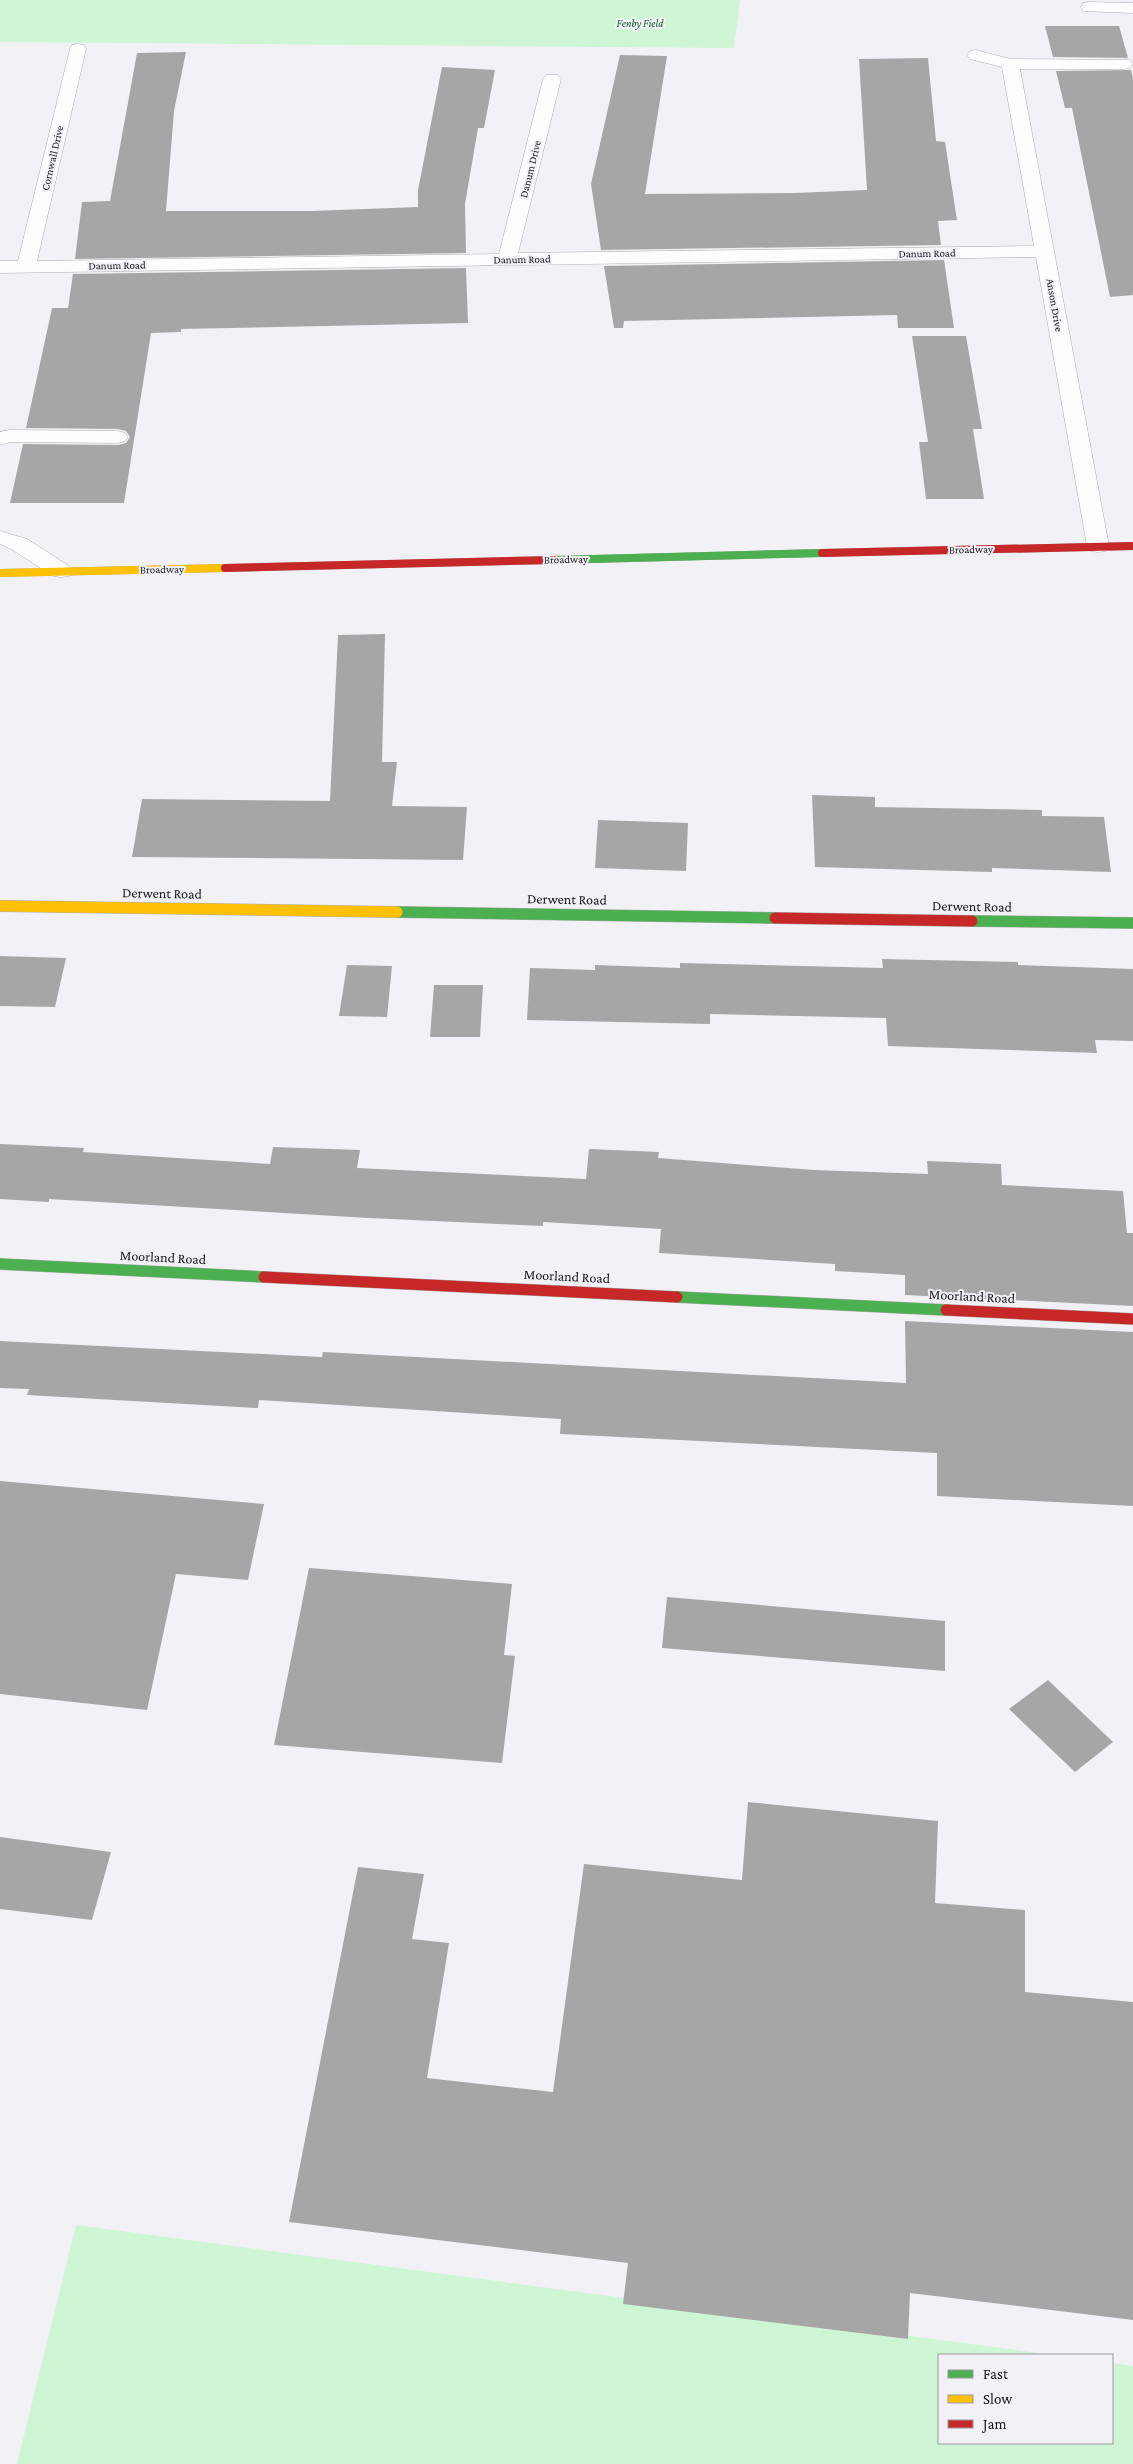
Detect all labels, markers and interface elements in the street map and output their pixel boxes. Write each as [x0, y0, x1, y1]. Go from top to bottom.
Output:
park label: Fenby Field [617, 17, 664, 30]
street label: Cornwall Drive [39, 124, 65, 192]
street label: Danum Drive [517, 139, 543, 199]
street label: Danum Road [898, 246, 956, 259]
street label: Danum Road [493, 252, 551, 265]
street label: Danum Road [88, 258, 146, 271]
street label: Anson Drive [1044, 277, 1066, 333]
street label: Broadway [949, 543, 994, 556]
street label: Broadway [544, 553, 589, 566]
street label: Broadway [140, 563, 185, 576]
street label: Derwent Road [122, 884, 203, 902]
street label: Derwent Road [527, 890, 608, 908]
street label: Derwent Road [932, 897, 1013, 915]
street label: Moorland Road [119, 1247, 207, 1267]
street label: Moorland Road [523, 1266, 611, 1286]
street label: Moorland Road [928, 1286, 1016, 1306]
legend [938, 2354, 1113, 2444]
text: Fast [983, 2366, 1009, 2382]
text: Slow [983, 2391, 1013, 2407]
text: Jam [981, 2416, 1006, 2433]

